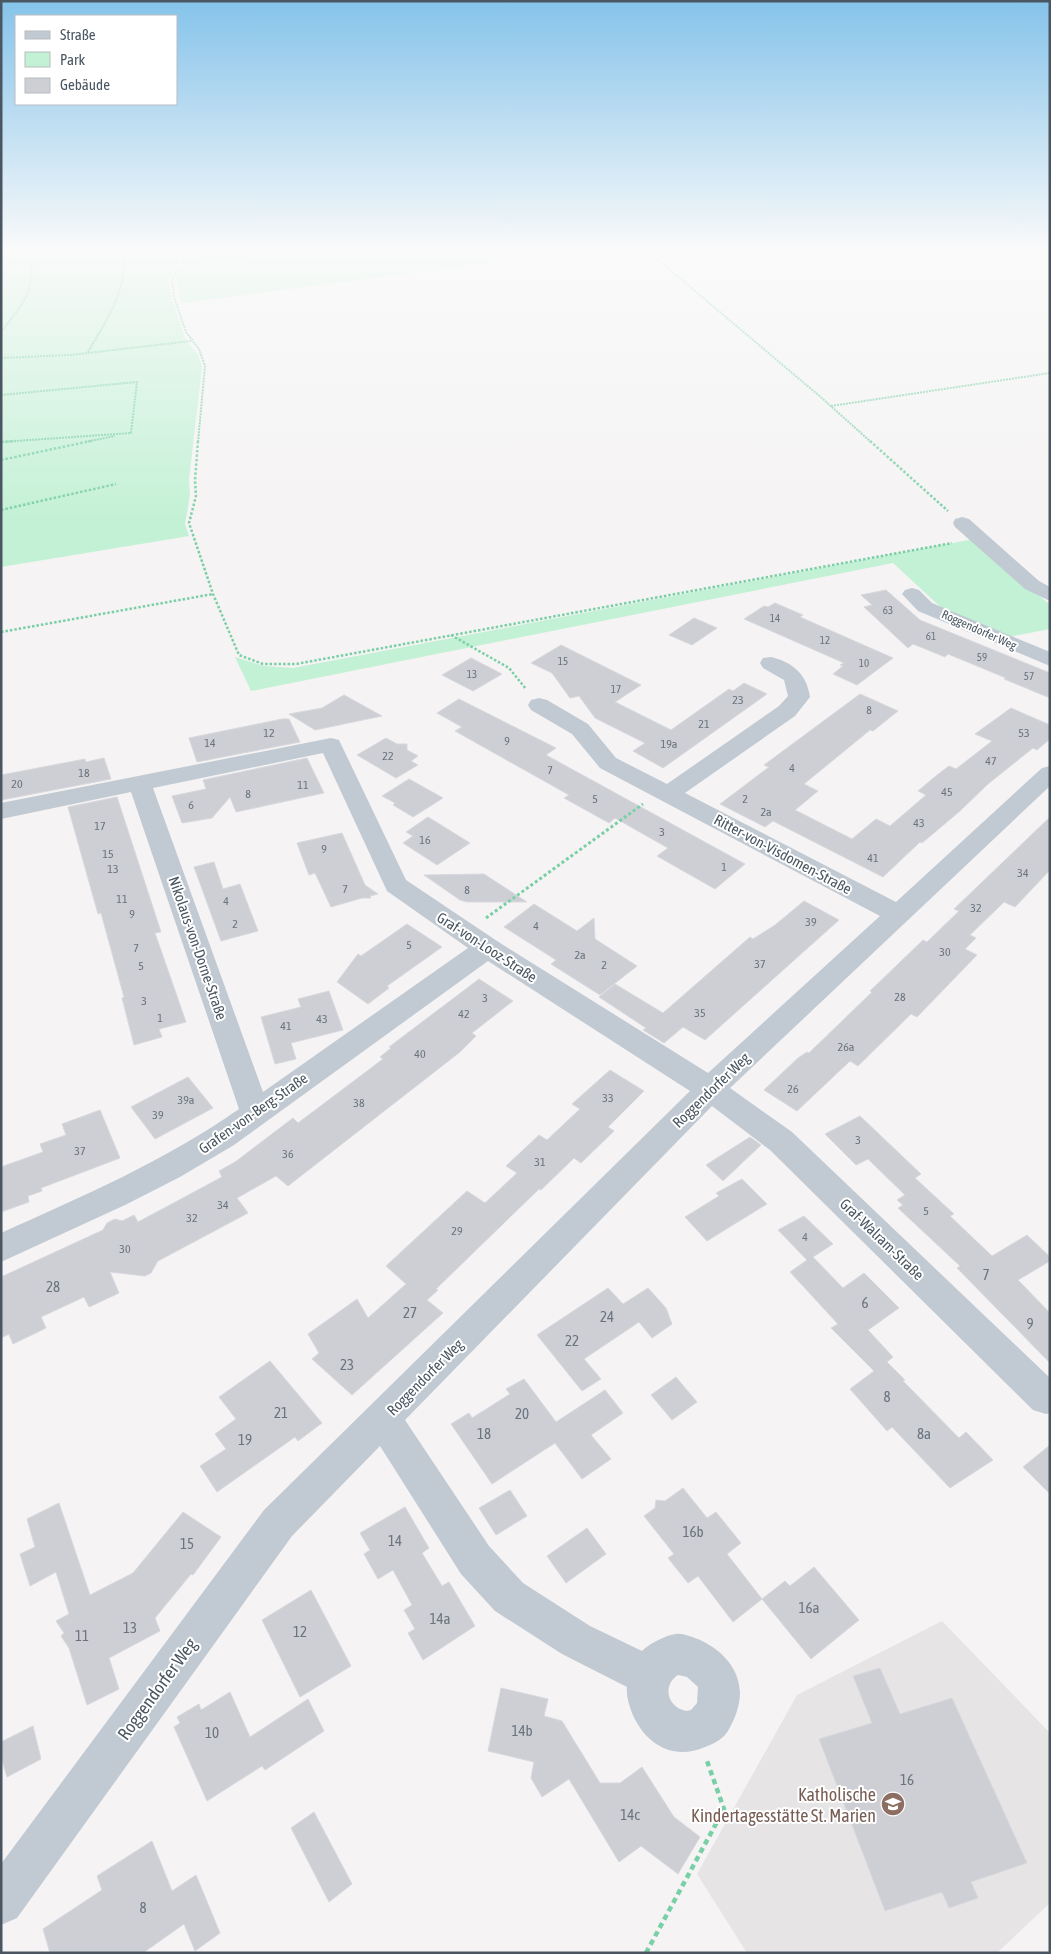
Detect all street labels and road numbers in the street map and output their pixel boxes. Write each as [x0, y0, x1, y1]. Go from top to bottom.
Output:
street label: Roggendorfer Weg [939, 607, 1019, 653]
street label: Ritter-von-Visdomen-Straße [711, 811, 855, 898]
street label: Nikolaus-von-Dorne-Straße [165, 874, 231, 1022]
street label: Graf-von-Looz-Straße [434, 908, 540, 986]
street label: Roggendorfer Weg [669, 1049, 753, 1131]
street label: Grafen-von-Berg-Straße [195, 1069, 311, 1157]
street label: Graf-Walram-Straße [837, 1195, 927, 1283]
street label: Roggendorfer Weg [383, 1335, 467, 1419]
street label: Roggendorfer Weg [113, 1634, 201, 1744]

